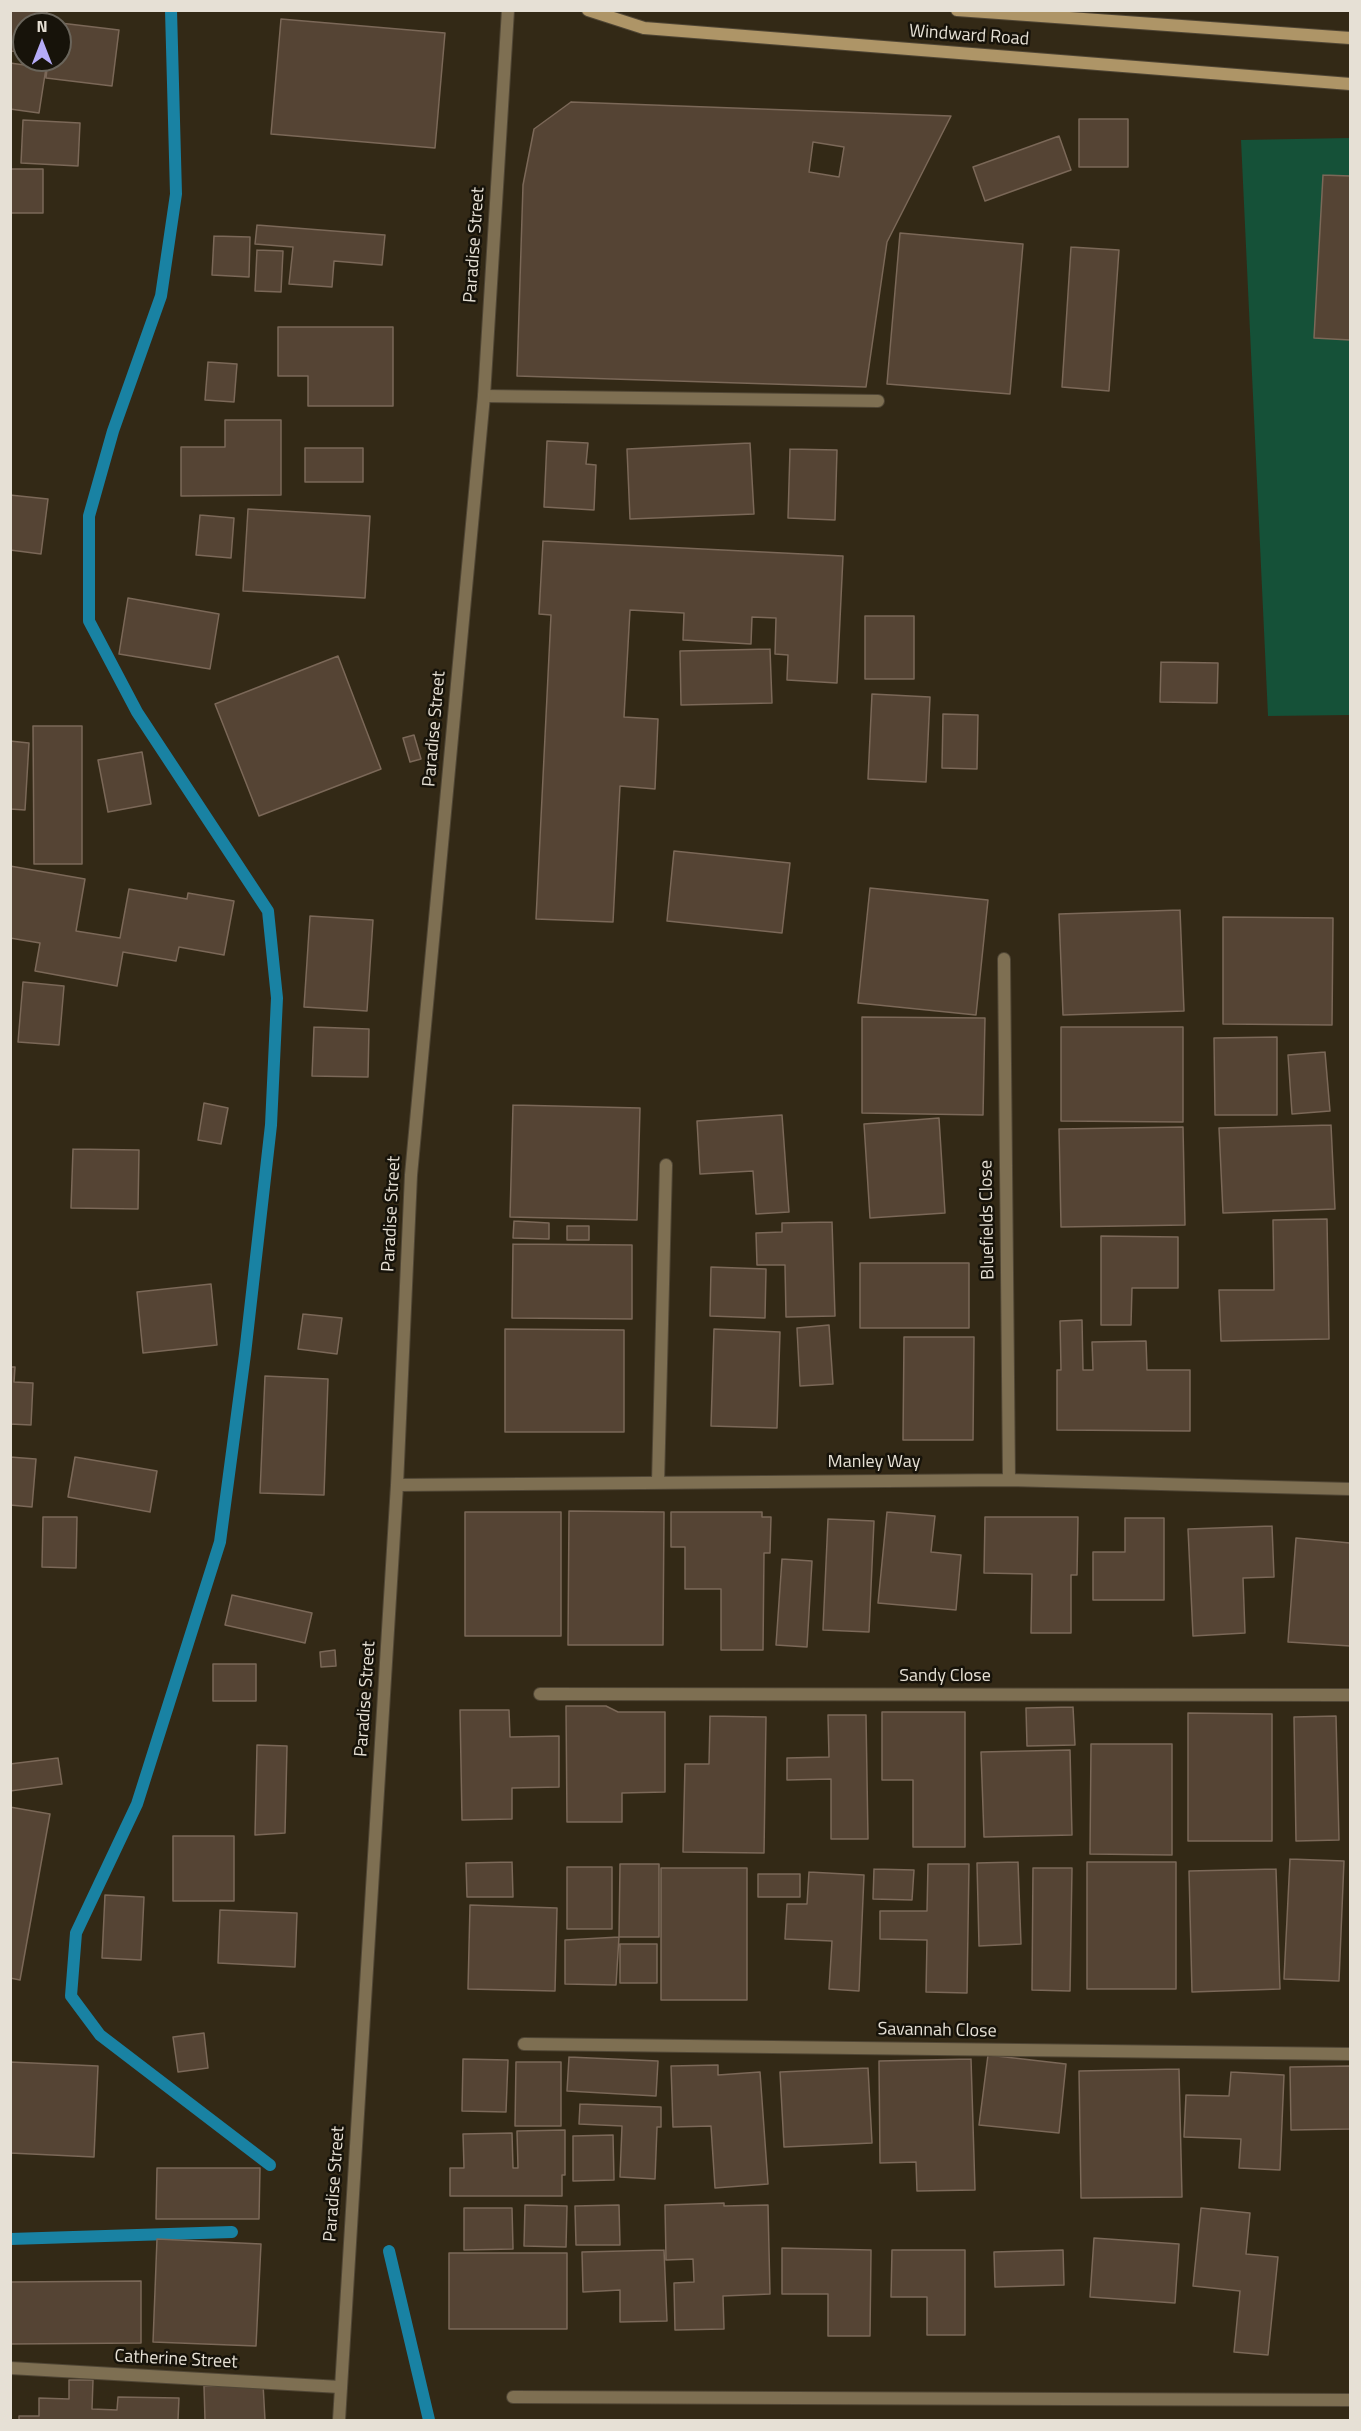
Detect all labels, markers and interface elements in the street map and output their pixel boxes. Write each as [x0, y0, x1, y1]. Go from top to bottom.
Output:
north arrow [12, 12, 72, 72]
text: N [36, 14, 48, 38]
street label: Windward Road [908, 21, 1030, 51]
street label: Paradise Street [460, 186, 490, 304]
street label: Paradise Street [419, 670, 451, 788]
street label: Paradise Street [378, 1155, 406, 1273]
street label: Bluefields Close [976, 1160, 1000, 1280]
street label: Manley Way [828, 1452, 920, 1474]
street label: Paradise Street [351, 1640, 381, 1758]
street label: Sandy Close [899, 1666, 991, 1688]
street label: Savannah Close [877, 2019, 997, 2043]
street label: Paradise Street [320, 2125, 350, 2243]
street label: Catherine Street [114, 2346, 238, 2374]

